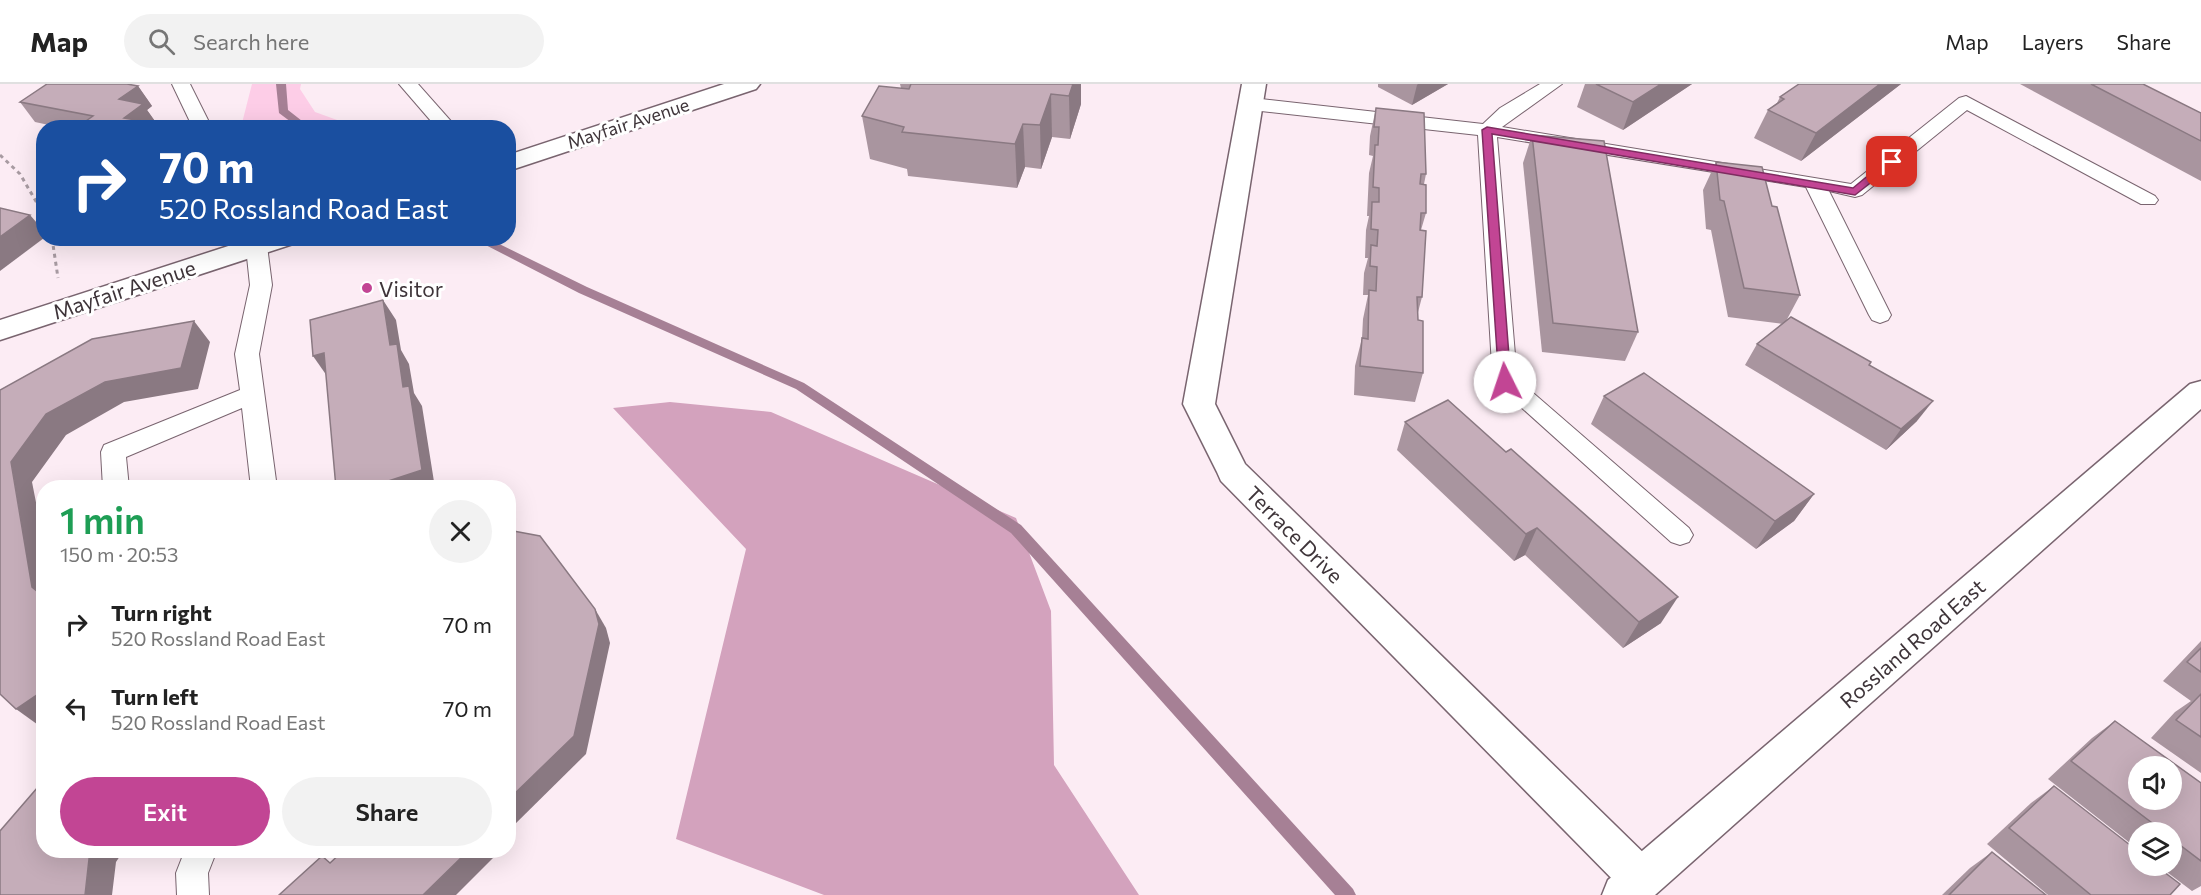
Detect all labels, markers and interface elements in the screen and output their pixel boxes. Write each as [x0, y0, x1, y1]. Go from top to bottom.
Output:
search box [124, 14, 544, 68]
text: Map [30, 24, 88, 58]
icon: search [145, 25, 178, 58]
text: Search here [193, 28, 309, 55]
text: Map [1945, 29, 1989, 54]
text: Layers [2022, 29, 2084, 54]
text: Share [2117, 29, 2171, 54]
street label: Mayfair Avenue [564, 93, 692, 153]
pin [1866, 136, 1917, 187]
text: 70 m [159, 140, 254, 192]
icon: right [60, 144, 138, 222]
icon: arrive [1875, 145, 1908, 178]
text: 520 Rossland Road East [159, 192, 449, 225]
street label: Mayfair Avenue [50, 254, 198, 324]
place label: Visitor [379, 276, 443, 301]
marker: Visitor [360, 281, 374, 295]
position arrow [1473, 350, 1537, 414]
street label: Terrace Drive [1241, 480, 1349, 588]
text: 1 min [60, 497, 145, 541]
button: close [429, 500, 492, 563]
text: 150 m · 20:53 [60, 542, 178, 566]
street label: Rossland Road East [1834, 573, 1990, 713]
text: Turn right [111, 599, 212, 626]
icon: right [60, 608, 93, 641]
text: 70 m [443, 611, 492, 638]
text: 520 Rossland Road East [111, 626, 326, 650]
text: Turn left [111, 683, 198, 710]
icon: left [60, 692, 93, 725]
text: 70 m [443, 695, 492, 722]
text: 520 Rossland Road East [111, 710, 326, 734]
map controls [2128, 756, 2182, 876]
button: sound [2128, 756, 2182, 810]
button: Exit [60, 777, 270, 846]
button: Share [282, 777, 492, 846]
button: layers [2128, 822, 2182, 876]

